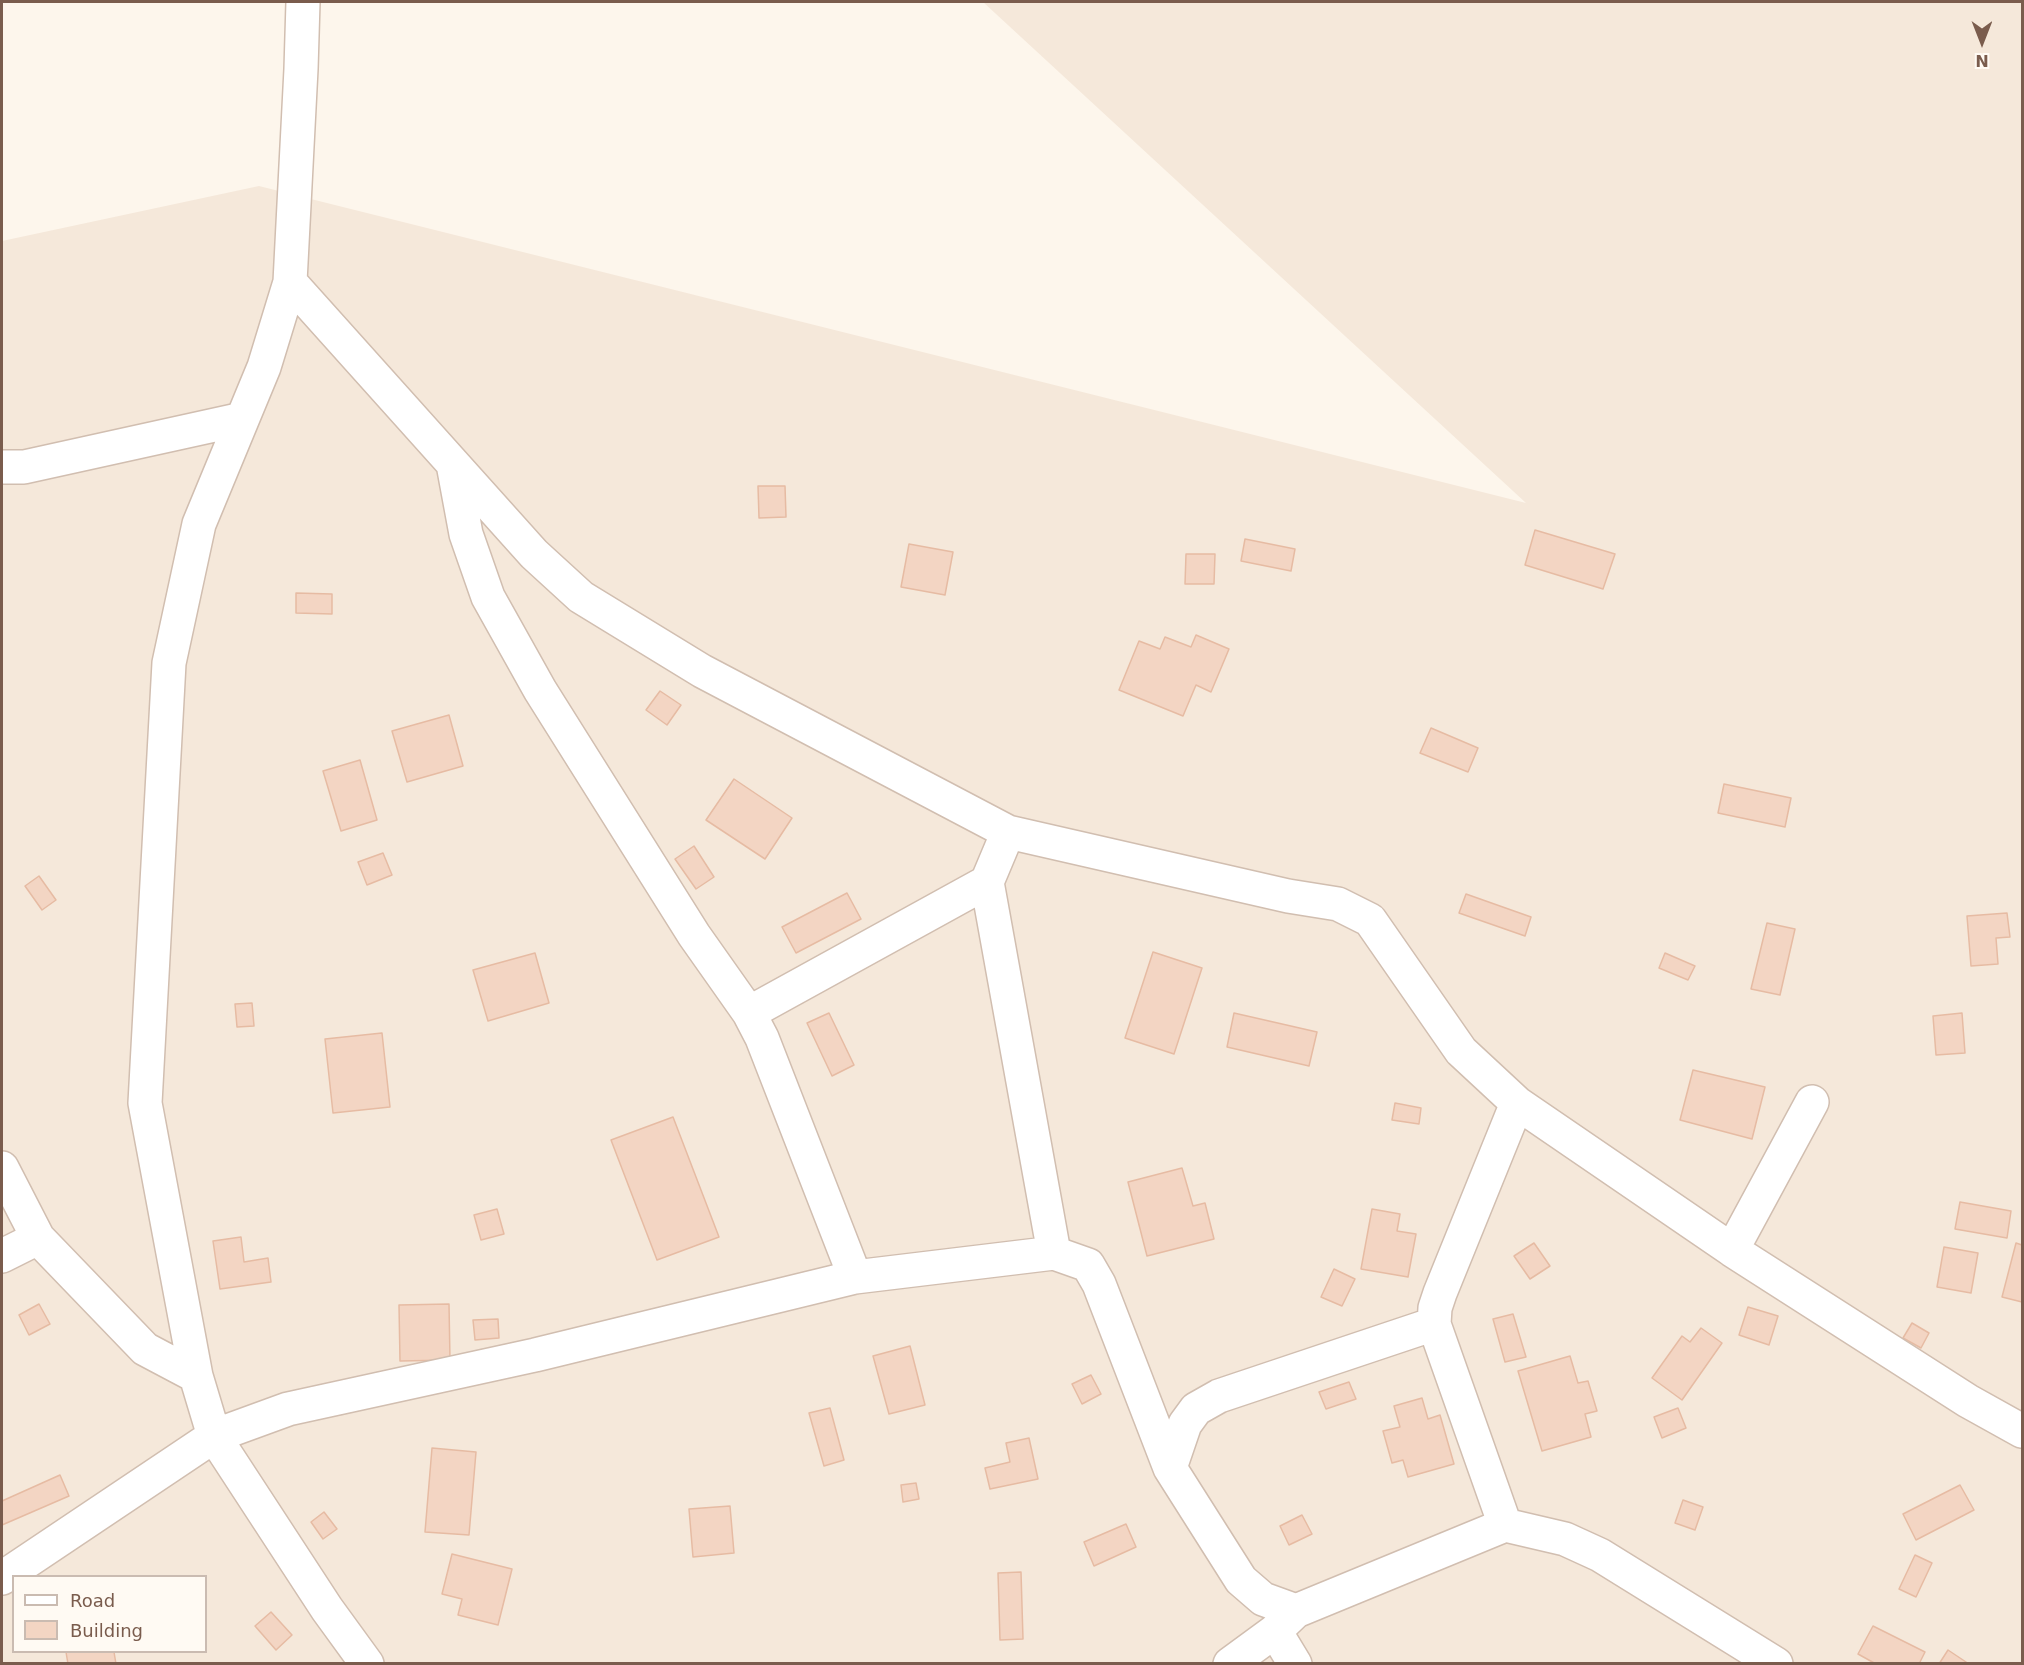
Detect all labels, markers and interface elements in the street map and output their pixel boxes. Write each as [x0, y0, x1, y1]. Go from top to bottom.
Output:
north arrow [1952, 12, 2012, 72]
text: N [1975, 51, 1989, 70]
legend [12, 1575, 207, 1653]
text: Road [70, 1590, 115, 1611]
text: Building [70, 1620, 143, 1641]

